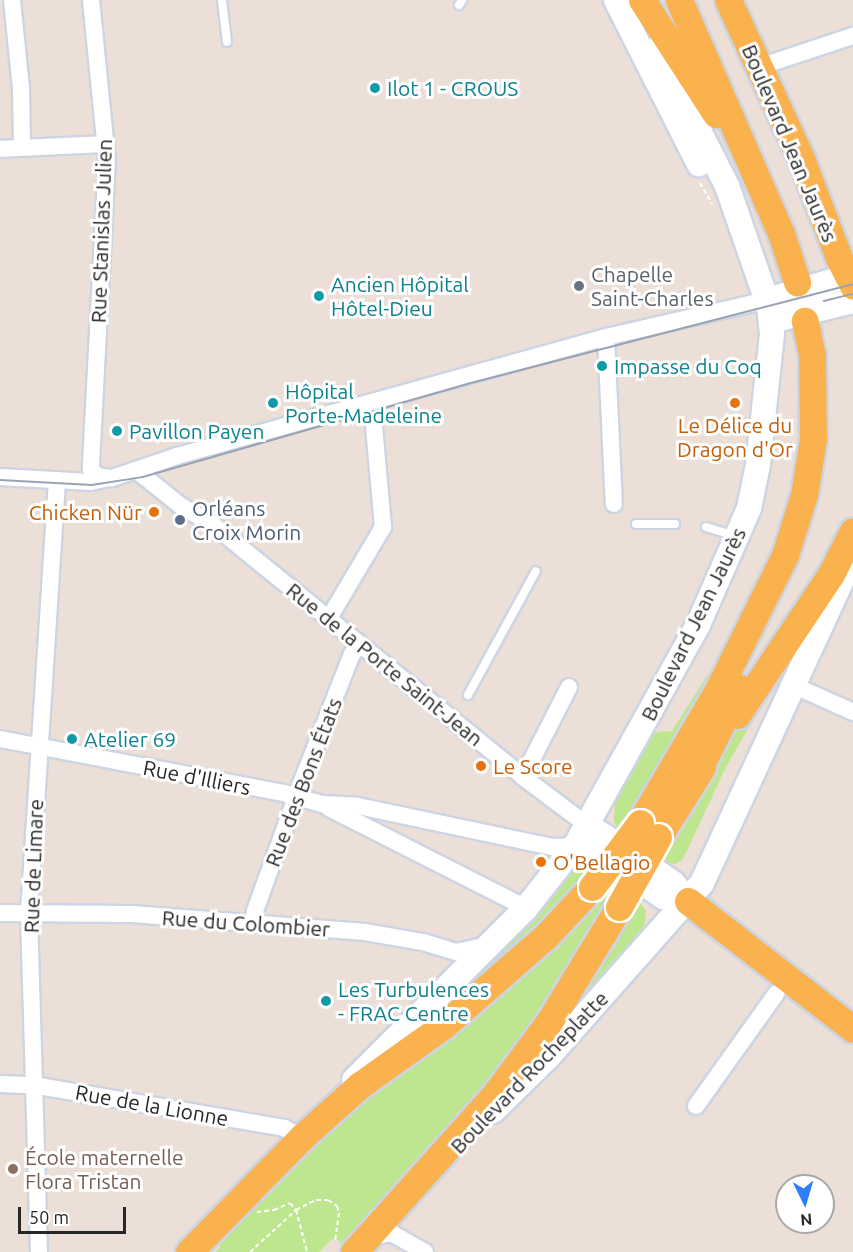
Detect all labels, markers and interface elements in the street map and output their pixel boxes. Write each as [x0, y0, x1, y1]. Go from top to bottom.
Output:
street label: Boulevard Jean Jaurès [737, 40, 843, 246]
place label: Ilot 1 - CROUS [387, 75, 518, 101]
marker: Ilot 1 - CROUS [368, 81, 382, 95]
street label: Rue Stanislas Julien [85, 138, 117, 324]
place label: Chapelle Saint-Charles [591, 261, 714, 311]
place label: Ancien Hôpital Hôtel-Dieu [331, 271, 469, 321]
marker: Chapelle Saint-Charles [572, 279, 586, 293]
marker: Ancien Hôpital Hôtel-Dieu [312, 289, 326, 303]
place label: Impasse du Coq [614, 353, 762, 379]
marker: Impasse du Coq [595, 359, 609, 373]
place label: Hôpital Porte-Madeleine [285, 378, 442, 428]
marker: Hôpital Porte-Madeleine [266, 396, 280, 410]
marker: Le Délice du Dragon d'Or [728, 396, 742, 410]
place label: Le Délice du Dragon d'Or [677, 412, 793, 462]
place label: Pavillon Payen [129, 418, 264, 444]
marker: Pavillon Payen [110, 424, 124, 438]
place label: Orléans Croix Morin [192, 495, 301, 545]
place label: Chicken Nür [29, 499, 142, 525]
marker: Chicken Nür [147, 505, 161, 519]
marker: Orléans Croix Morin [173, 513, 187, 527]
street label: Boulevard Jean Jaurès [635, 523, 751, 725]
street label: Rue de la Porte Saint-Jean [282, 577, 488, 751]
street label: Rue des Bons États [259, 694, 347, 870]
place label: Atelier 69 [84, 726, 176, 752]
marker: Atelier 69 [65, 732, 79, 746]
place label: Le Score [493, 753, 573, 779]
street label: Rue d'Illiers [141, 754, 253, 800]
marker: Le Score [474, 759, 488, 773]
street label: Rue de Limare [18, 798, 48, 934]
place label: O'Bellagio [553, 849, 650, 875]
marker: O'Bellagio [534, 855, 548, 869]
street label: Rue du Colombier [161, 905, 331, 941]
place label: Les Turbulences - FRAC Centre [338, 976, 489, 1026]
street label: Boulevard Rocheplatte [445, 986, 613, 1158]
marker: Les Turbulences - FRAC Centre [319, 994, 333, 1008]
street label: Rue de la Lionne [74, 1079, 230, 1131]
place label: École maternelle Flora Tristan [25, 1144, 184, 1194]
marker: École maternelle Flora Tristan [6, 1162, 20, 1176]
north arrow [775, 1174, 835, 1234]
scale bar [21, 1195, 129, 1233]
text: 50 m [29, 1207, 69, 1227]
text: N [800, 1210, 813, 1229]

